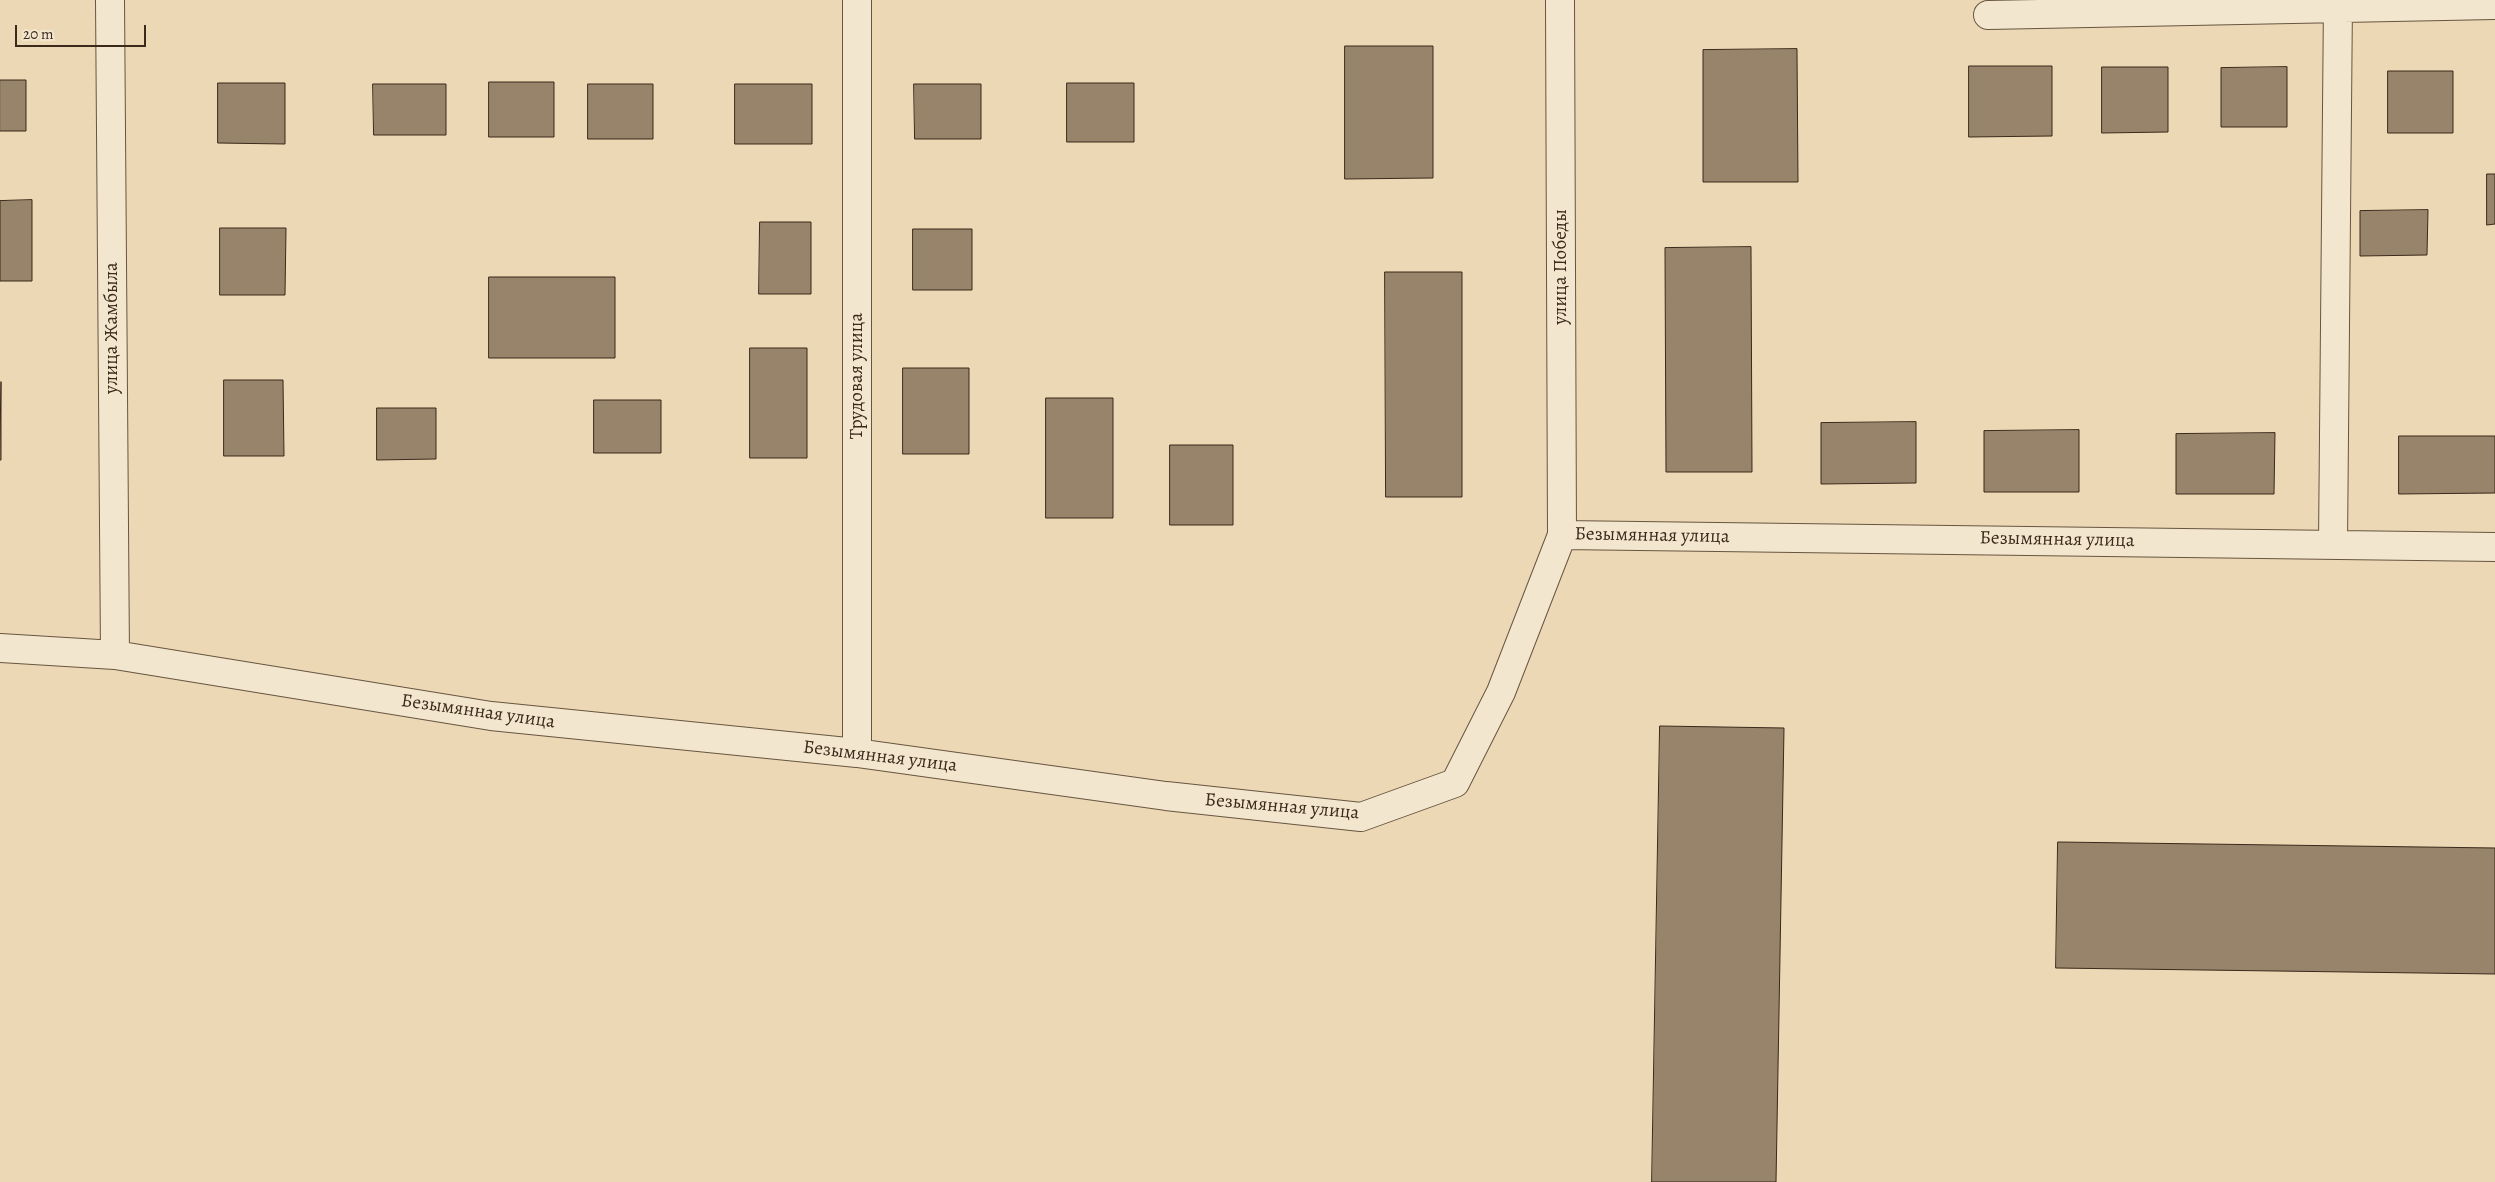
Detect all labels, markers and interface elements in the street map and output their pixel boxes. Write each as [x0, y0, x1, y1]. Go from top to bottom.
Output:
scale bar [18, 15, 149, 47]
text: 20 m [23, 24, 54, 44]
street label: улица Победы [1550, 209, 1572, 325]
street label: улица Жамбыла [101, 262, 123, 394]
street label: Трудовая улица [846, 313, 868, 439]
street label: Безымянная улица [1574, 523, 1730, 549]
street label: Безымянная улица [1979, 527, 2135, 553]
street label: Безымянная улица [400, 690, 556, 734]
street label: Безымянная улица [802, 736, 958, 778]
street label: Безымянная улица [1204, 789, 1360, 825]

